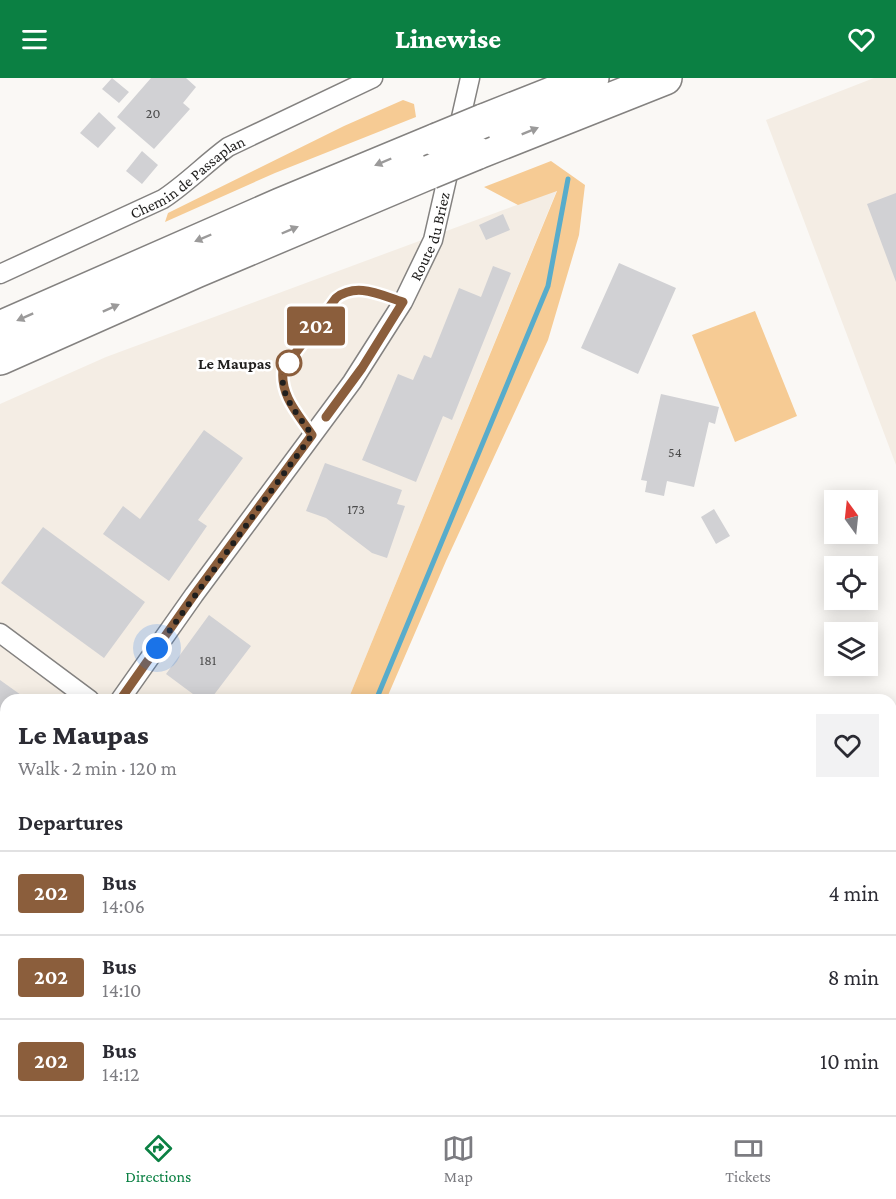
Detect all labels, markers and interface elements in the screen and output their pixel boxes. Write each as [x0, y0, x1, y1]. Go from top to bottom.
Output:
icon: menu [18, 23, 51, 56]
icon: heart [845, 23, 878, 56]
text: Linewise [395, 24, 501, 54]
house number: 20 [146, 105, 160, 121]
one-way arrow [521, 126, 539, 135]
street label: Chemin de Passaplan [127, 132, 248, 222]
one-way arrow [373, 157, 391, 167]
street label: Route du Briez [406, 190, 452, 283]
one-way arrow [281, 226, 298, 235]
one-way arrow [194, 234, 212, 243]
one-way arrow [102, 303, 120, 313]
line badge: 202 [282, 306, 350, 346]
one-way arrow [15, 312, 33, 322]
text: 202 [299, 314, 333, 338]
marker: Le Maupas [276, 350, 302, 376]
place label: Le Maupas [198, 355, 271, 372]
house number: 54 [668, 444, 682, 460]
north arrow [824, 490, 878, 544]
map controls [824, 490, 878, 676]
house number: 173 [347, 501, 365, 517]
button: locate [824, 556, 878, 610]
button: layers [824, 622, 878, 676]
your location [142, 633, 172, 663]
house number: 181 [200, 652, 217, 668]
button: heart [816, 714, 879, 777]
text: Le Maupas [18, 719, 149, 750]
text: Walk · 2 min · 120 m [18, 757, 177, 779]
text: Departures [18, 810, 123, 835]
text: Bus [102, 870, 136, 895]
text: 202 [34, 881, 68, 905]
text: 4 min [828, 881, 879, 906]
text: 14:06 [102, 895, 145, 917]
text: Bus [102, 954, 136, 979]
text: 202 [34, 965, 68, 989]
text: 8 min [828, 965, 879, 990]
text: 14:10 [102, 979, 141, 1001]
text: Bus [102, 1038, 136, 1063]
text: 202 [34, 1049, 68, 1073]
text: 10 min [820, 1049, 879, 1074]
text: 14:12 [102, 1063, 140, 1085]
tab: Directions [125, 1132, 191, 1185]
tab: Map [442, 1132, 475, 1185]
tab: Tickets [725, 1132, 771, 1185]

